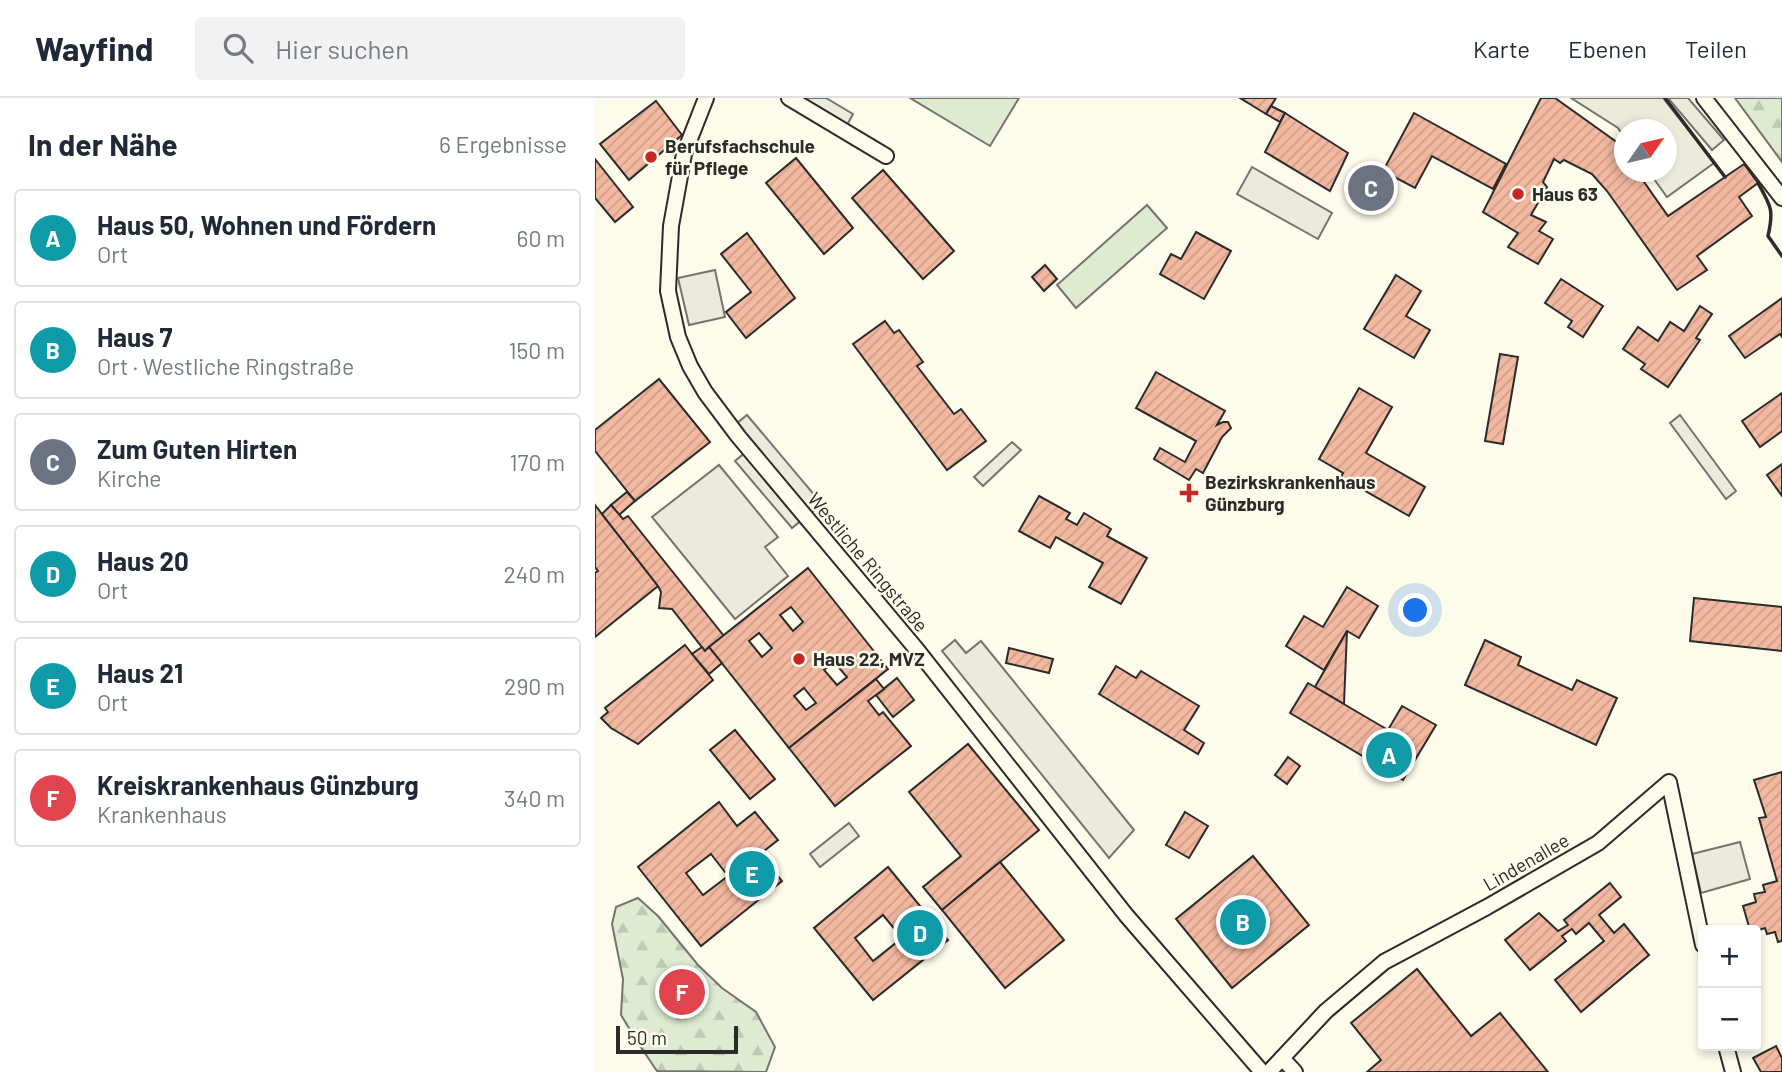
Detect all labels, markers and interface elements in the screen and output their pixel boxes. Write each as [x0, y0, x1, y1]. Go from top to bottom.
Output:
search box [195, 17, 685, 80]
text: Wayfind [35, 28, 153, 68]
icon: search [219, 29, 257, 67]
text: Hier suchen [275, 33, 409, 64]
text: Karte [1473, 34, 1530, 63]
text: Ebenen [1568, 34, 1647, 63]
text: Teilen [1685, 34, 1747, 63]
north arrow [1614, 119, 1677, 182]
text: In der Nähe [28, 126, 178, 162]
text: 6 Ergebnisse [439, 130, 567, 158]
place label: Berufsfachschule für Pflege [665, 134, 815, 179]
marker: Berufsfachschule für Pflege [643, 149, 659, 165]
pin: C [1348, 162, 1394, 214]
place label: Haus 63 [1532, 182, 1598, 205]
marker: Haus 63 [1510, 186, 1526, 202]
text: Haus 50, Wohnen und Fördern [97, 209, 436, 240]
text: A [45, 224, 61, 252]
text: 60 m [517, 224, 565, 252]
text: Ort [97, 240, 128, 268]
text: Haus 7 [97, 321, 172, 352]
text: B [46, 336, 60, 364]
text: 150 m [509, 336, 565, 364]
text: Ort · Westliche Ringstraße [97, 352, 354, 380]
text: Zum Guten Hirten [97, 433, 297, 464]
text: C [46, 448, 60, 476]
text: 170 m [509, 448, 565, 476]
text: Kirche [97, 464, 162, 492]
place label: Bezirkskrankenhaus Günzburg [1205, 470, 1376, 515]
marker: Bezirkskrankenhaus Günzburg [1179, 483, 1199, 503]
street label: Westliche Ringstraße [803, 487, 933, 636]
text: Haus 20 [97, 545, 189, 576]
text: D [46, 560, 60, 588]
text: 240 m [503, 560, 565, 588]
text: Ort [97, 576, 128, 604]
your location [1398, 593, 1432, 627]
place label: Haus 22, MVZ [813, 647, 925, 670]
marker: Haus 22, MVZ [791, 651, 807, 667]
text: Haus 21 [97, 657, 183, 688]
text: E [46, 672, 60, 700]
text: 290 m [504, 672, 565, 700]
text: Ort [97, 688, 128, 716]
pin: A [1366, 729, 1412, 781]
text: Kreiskrankenhaus Günzburg [97, 769, 419, 800]
text: F [47, 784, 59, 812]
text: 340 m [504, 784, 565, 812]
text: Krankenhaus [97, 800, 227, 828]
street label: Lindenallee [1479, 828, 1573, 895]
pin: E [729, 848, 775, 900]
pin: B [1220, 896, 1266, 948]
pin: D [897, 907, 943, 959]
map controls [1698, 925, 1761, 1051]
button: + [1698, 925, 1761, 988]
pin: F [659, 966, 705, 1018]
button: − [1698, 988, 1761, 1051]
scale bar [616, 1023, 739, 1055]
text: 50 m [627, 1026, 667, 1049]

